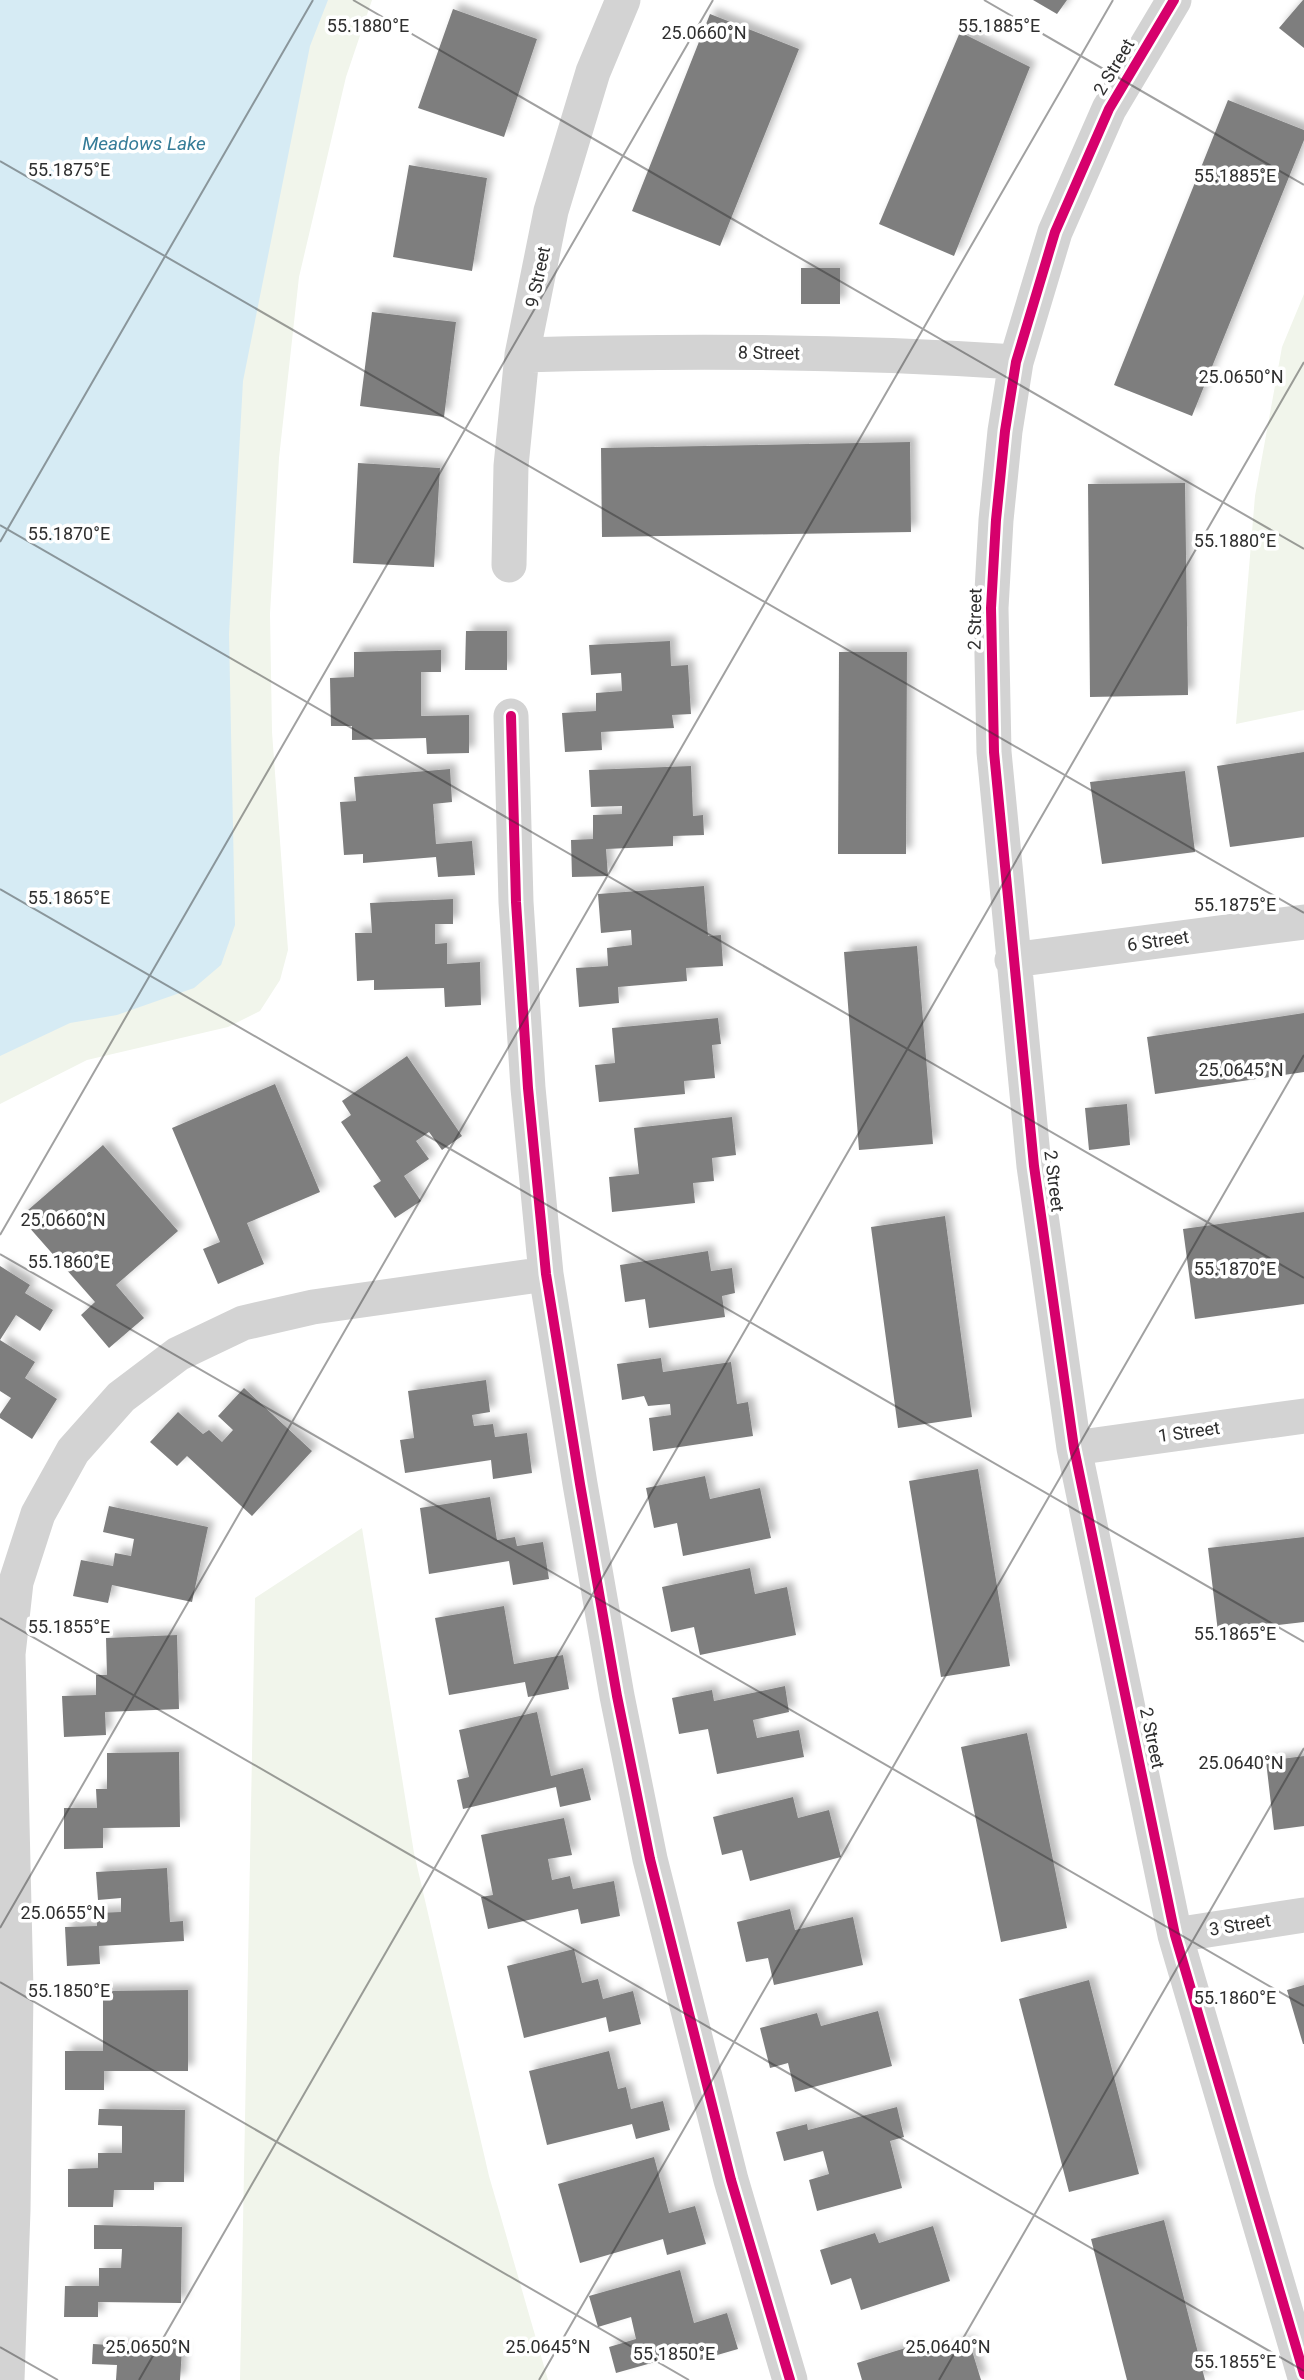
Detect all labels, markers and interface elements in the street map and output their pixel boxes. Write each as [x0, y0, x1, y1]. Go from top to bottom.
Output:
text: 55.1880°E [327, 15, 409, 36]
text: 55.1885°E [958, 15, 1040, 36]
text: 25.0660°N [661, 22, 747, 43]
street label: 2 Street [1089, 35, 1139, 99]
water label: Meadows Lake [82, 132, 206, 155]
text: 55.1875°E [28, 159, 110, 180]
text: 55.1885°E [1194, 165, 1276, 186]
street label: 9 Street [521, 244, 554, 309]
street label: 8 Street [738, 341, 800, 364]
text: 25.0650°N [1198, 366, 1284, 387]
text: 55.1870°E [28, 523, 110, 544]
text: 55.1880°E [1194, 530, 1276, 551]
street label: 2 Street [963, 588, 986, 650]
text: 55.1865°E [28, 887, 110, 908]
text: 55.1875°E [1194, 894, 1276, 915]
street label: 6 Street [1126, 926, 1190, 955]
text: 25.0645°N [1198, 1059, 1284, 1080]
street label: 2 Street [1040, 1149, 1069, 1213]
text: 25.0660°N [20, 1209, 106, 1230]
text: 55.1860°E [28, 1251, 110, 1272]
text: 55.1870°E [1194, 1258, 1276, 1279]
street label: 1 Street [1157, 1417, 1221, 1446]
text: 55.1855°E [28, 1616, 110, 1637]
text: 55.1865°E [1194, 1623, 1276, 1644]
street label: 2 Street [1136, 1705, 1169, 1771]
text: 25.0640°N [1198, 1752, 1284, 1773]
text: 25.0655°N [20, 1902, 106, 1923]
street label: 3 Street [1208, 1909, 1272, 1940]
text: 55.1850°E [28, 1980, 110, 2001]
text: 55.1860°E [1194, 1987, 1276, 2008]
text: 25.0650°N [105, 2336, 191, 2357]
text: 25.0645°N [505, 2336, 591, 2357]
text: 25.0640°N [905, 2336, 991, 2357]
text: 55.1850°E [633, 2343, 715, 2364]
text: 55.1855°E [1194, 2351, 1276, 2372]

